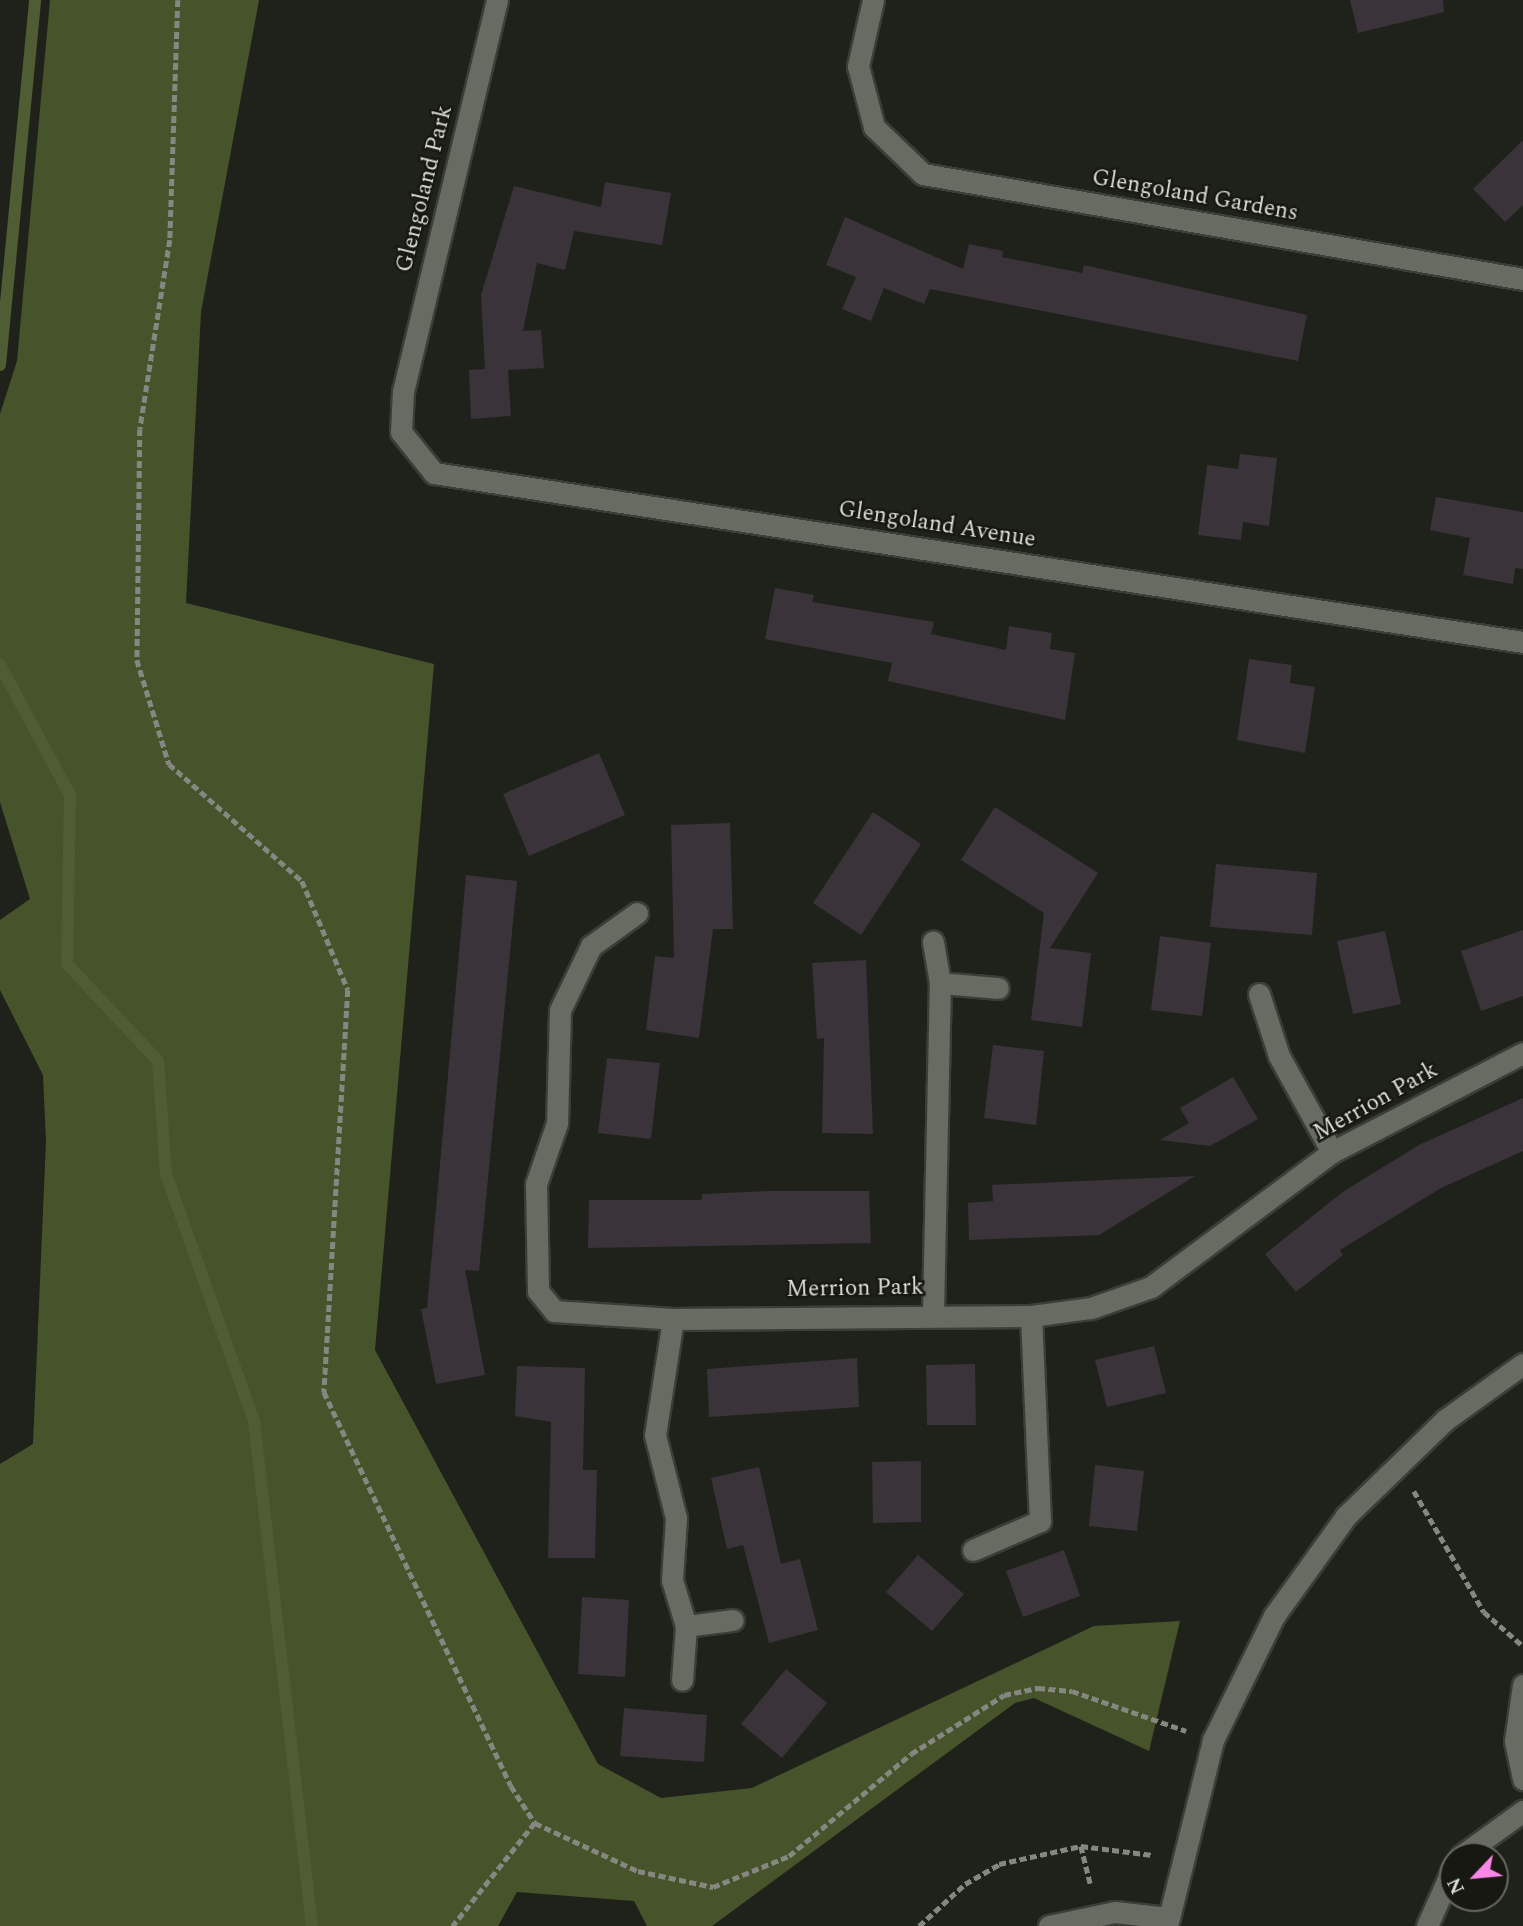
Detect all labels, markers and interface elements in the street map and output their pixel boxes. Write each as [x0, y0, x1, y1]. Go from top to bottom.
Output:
street label: Glengoland Park [391, 103, 459, 275]
street label: Glengoland Gardens [1090, 164, 1300, 228]
street label: Glengoland Avenue [836, 496, 1038, 554]
street label: Merrion Park [1309, 1057, 1443, 1147]
street label: Merrion Park [786, 1274, 924, 1304]
north arrow [1439, 1842, 1509, 1912]
text: N [1440, 1872, 1473, 1899]

